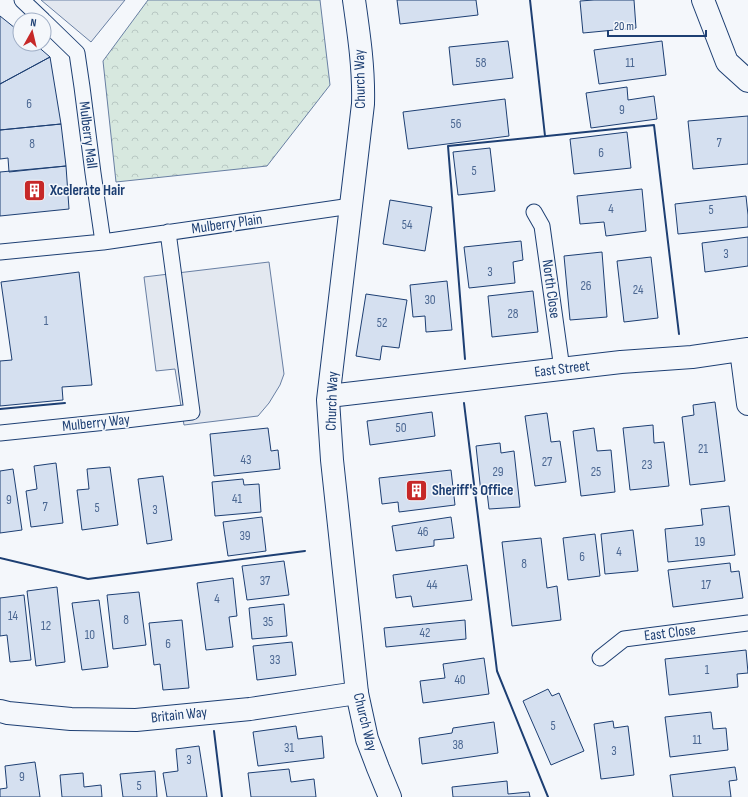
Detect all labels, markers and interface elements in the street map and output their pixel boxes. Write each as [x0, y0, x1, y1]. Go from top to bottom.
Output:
north arrow [12, 12, 52, 52]
scale bar [608, 12, 706, 38]
text: N [30, 16, 37, 29]
text: 20 m [614, 19, 634, 34]
street label: Church Way [350, 49, 370, 109]
house number: 58 [476, 55, 487, 71]
house number: 11 [625, 55, 635, 71]
house number: 6 [26, 96, 32, 112]
street label: Mulberry Mall [74, 100, 102, 170]
house number: 9 [619, 102, 625, 118]
house number: 56 [451, 116, 462, 132]
house number: 7 [716, 135, 722, 151]
house number: 8 [29, 136, 35, 152]
house number: 6 [598, 145, 604, 161]
house number: 5 [471, 163, 477, 179]
building icon: Xcelerate Hair [21, 177, 47, 203]
place label: Xcelerate Hair [49, 181, 125, 200]
house number: 4 [608, 201, 614, 217]
house number: 5 [708, 202, 714, 218]
street label: Mulberry Plain [190, 210, 264, 238]
house number: 54 [402, 217, 413, 233]
house number: 3 [723, 246, 729, 262]
street label: North Close [537, 258, 565, 320]
house number: 3 [487, 264, 493, 280]
house number: 26 [580, 278, 592, 294]
house number: 24 [633, 282, 644, 298]
house number: 30 [424, 292, 436, 308]
house number: 28 [507, 306, 519, 322]
house number: 1 [44, 313, 49, 329]
house number: 52 [377, 315, 387, 331]
street label: East Street [533, 356, 591, 382]
street label: Church Way [321, 371, 343, 431]
street label: Mulberry Way [61, 410, 131, 436]
house number: 50 [395, 420, 407, 436]
house number: 21 [698, 441, 708, 457]
house number: 43 [241, 452, 251, 468]
house number: 27 [542, 454, 553, 470]
house number: 23 [642, 457, 652, 473]
house number: 29 [492, 464, 504, 480]
house number: 25 [591, 464, 601, 480]
building icon: Sheriff's Office [404, 477, 430, 503]
place label: Sheriff's Office [432, 481, 513, 500]
house number: 41 [232, 491, 242, 507]
house number: 9 [6, 492, 12, 508]
house number: 7 [42, 499, 48, 515]
house number: 5 [94, 500, 100, 516]
house number: 3 [152, 502, 158, 518]
house number: 46 [417, 524, 429, 540]
house number: 39 [239, 528, 251, 544]
house number: 19 [695, 534, 705, 550]
house number: 4 [616, 544, 622, 560]
house number: 6 [579, 549, 585, 565]
house number: 8 [521, 556, 527, 572]
house number: 37 [260, 573, 271, 589]
house number: 44 [427, 577, 438, 593]
house number: 17 [701, 577, 712, 593]
house number: 4 [214, 591, 220, 607]
house number: 14 [8, 608, 19, 624]
house number: 8 [123, 612, 129, 628]
house number: 35 [263, 614, 273, 630]
house number: 12 [41, 618, 51, 634]
street label: East Close [643, 620, 697, 646]
house number: 42 [420, 625, 430, 641]
house number: 10 [85, 627, 95, 643]
house number: 6 [165, 636, 171, 652]
house number: 33 [270, 652, 280, 668]
house number: 1 [705, 662, 710, 678]
house number: 40 [454, 672, 466, 688]
street label: Church Way [349, 691, 381, 753]
street label: Britain Way [150, 703, 208, 727]
house number: 5 [550, 718, 556, 734]
house number: 11 [692, 732, 702, 748]
house number: 38 [452, 737, 464, 753]
house number: 31 [284, 740, 294, 756]
house number: 3 [611, 743, 617, 759]
house number: 3 [186, 752, 192, 768]
house number: 9 [19, 769, 25, 785]
house number: 5 [136, 778, 142, 794]

